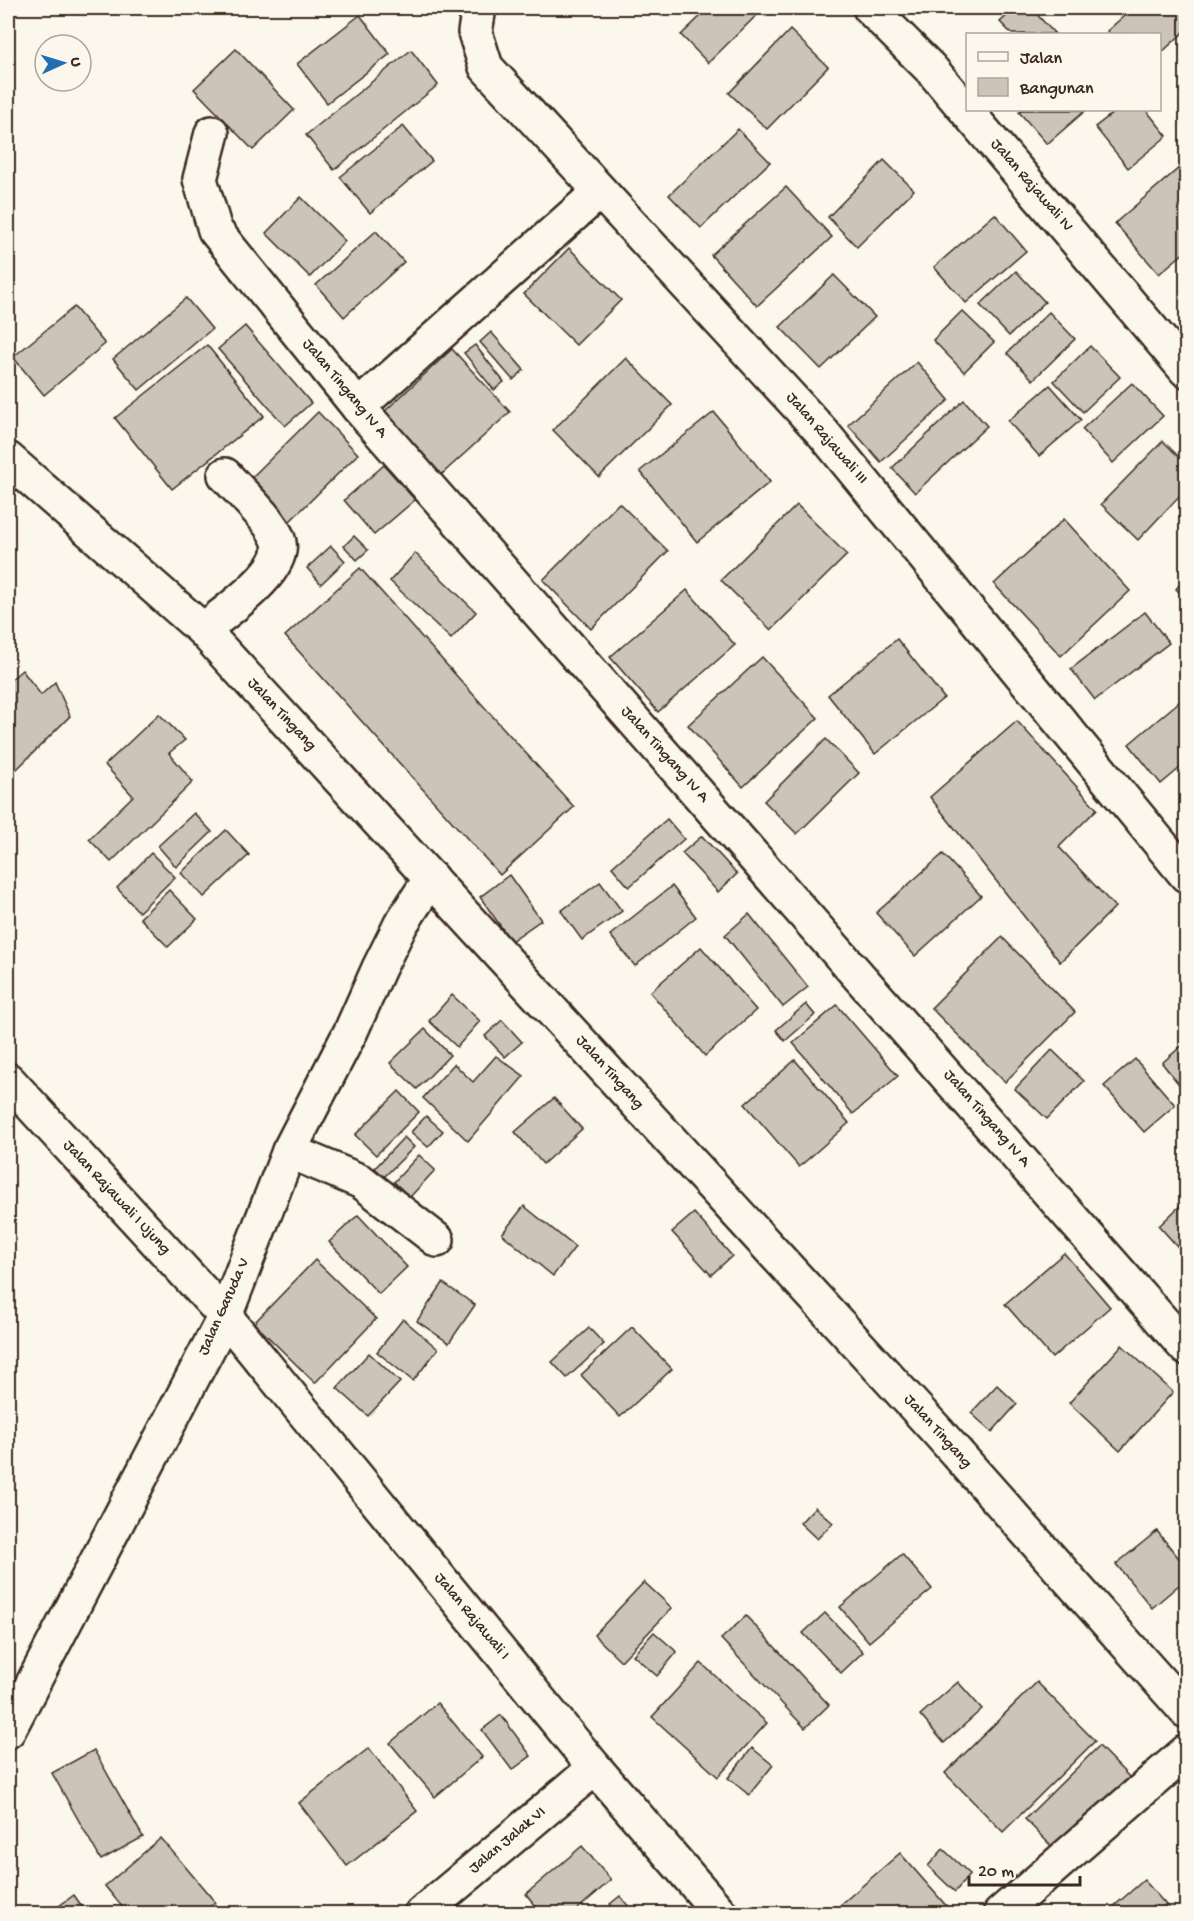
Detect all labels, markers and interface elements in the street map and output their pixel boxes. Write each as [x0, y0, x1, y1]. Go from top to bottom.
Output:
north arrow [33, 33, 93, 93]
legend [966, 33, 1161, 111]
text: Jalan [1020, 49, 1062, 70]
text: U [65, 57, 84, 68]
text: Bangunan [1019, 79, 1094, 100]
street label: Jalan Rajawali IV [986, 136, 1077, 236]
street label: Jalan Tingang IV A [297, 336, 392, 443]
street label: Jalan Rajawali III [781, 389, 871, 489]
street label: Jalan Tingang [242, 674, 320, 756]
street label: Jalan Tingang IV A [616, 703, 713, 808]
street label: Jalan Tingang [571, 1032, 647, 1114]
street label: Jalan Tingang IV A [939, 1066, 1034, 1173]
street label: Jalan Rajawali I Ujung [58, 1137, 174, 1259]
street label: Jalan Garuda V [195, 1255, 255, 1358]
street label: Jalan Tingang [899, 1391, 975, 1473]
street label: Jalan Rajawali I [429, 1570, 513, 1664]
street label: Jalan Jalak VI [466, 1803, 550, 1879]
scale bar [969, 1849, 1080, 1887]
text: 20 m [978, 1862, 1014, 1883]

